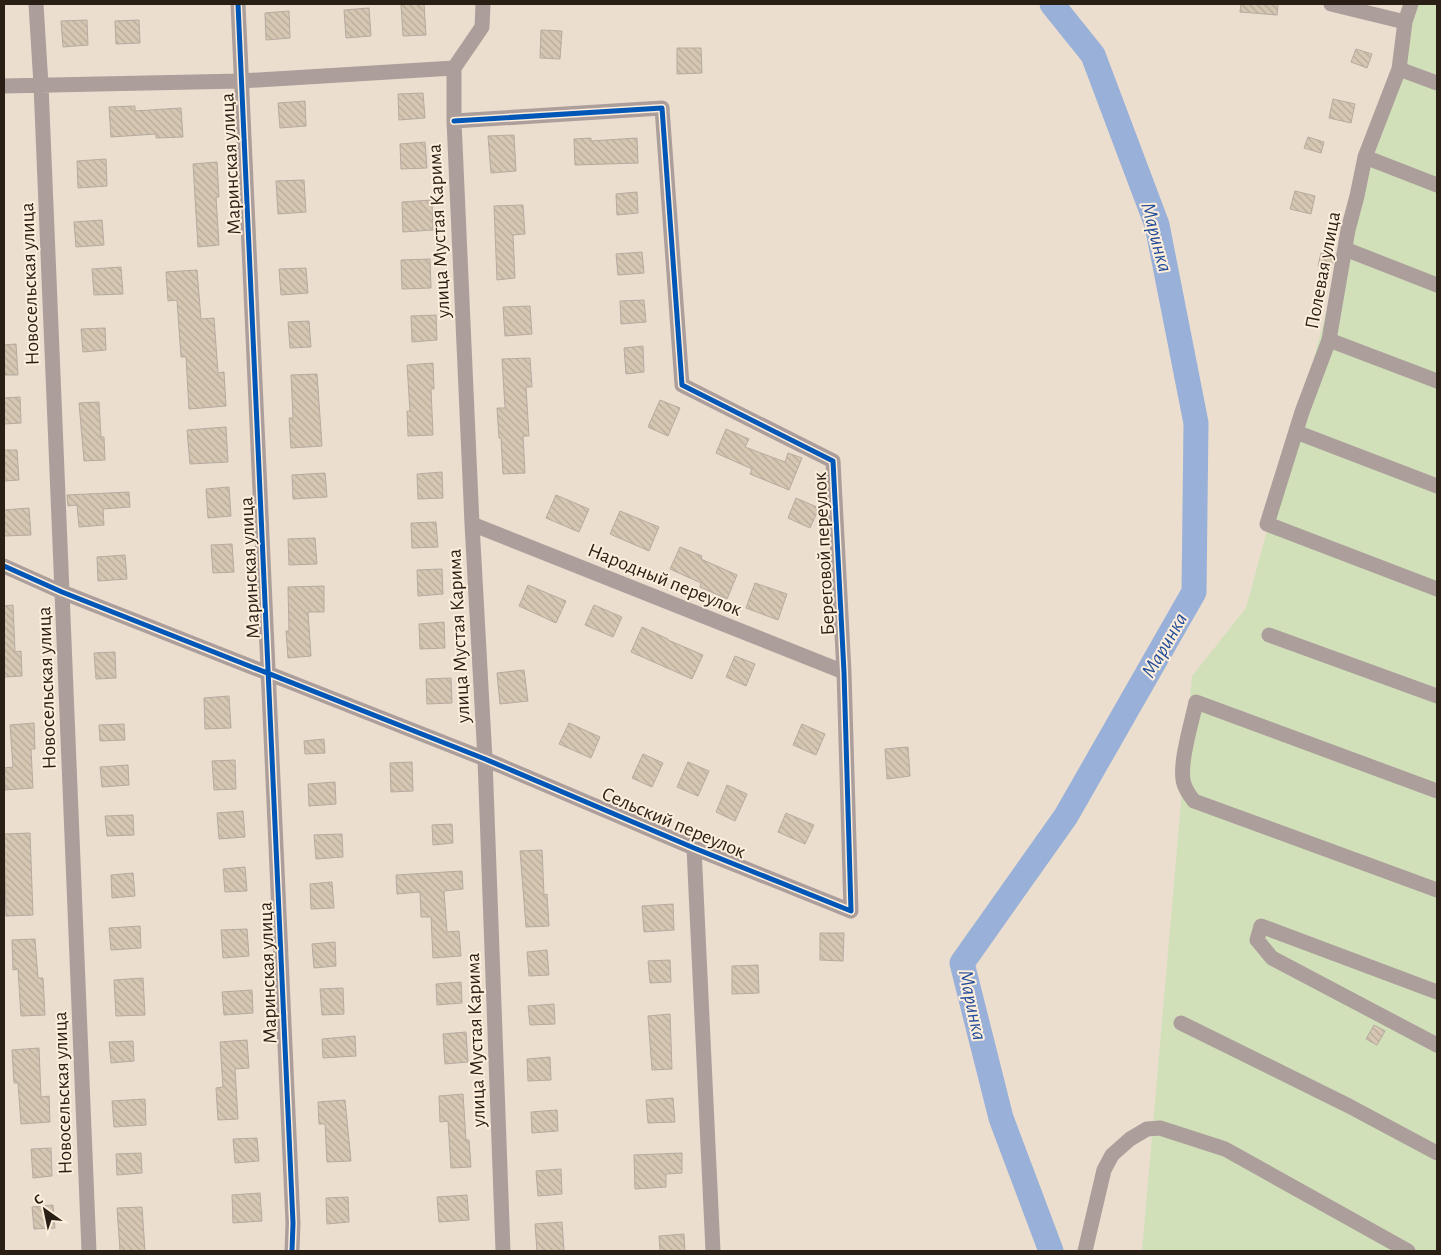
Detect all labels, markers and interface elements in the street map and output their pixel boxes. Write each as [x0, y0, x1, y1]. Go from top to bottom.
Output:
street label: Маринская улица [217, 92, 245, 235]
street label: улица Мустая Карима [424, 143, 454, 320]
water label: Маринка [1136, 200, 1176, 275]
street label: Новосельская улица [17, 202, 43, 366]
street label: Полевая улица [1302, 210, 1344, 331]
street label: Береговой переулок [810, 472, 838, 636]
street label: Маринская улица [236, 496, 264, 639]
street label: Народный переулок [585, 540, 744, 620]
street label: улица Мустая Карима [444, 548, 474, 725]
street label: Новосельская улица [34, 606, 60, 770]
water label: Маринка [1138, 609, 1192, 682]
street label: Сельский переулок [599, 784, 748, 862]
street label: Маринская улица [256, 902, 280, 1044]
street label: улица Мустая Карима [463, 952, 489, 1128]
water label: Маринка [954, 968, 990, 1042]
street label: Новосельская улица [50, 1011, 76, 1175]
north arrow [20, 1185, 70, 1235]
text: С [31, 1192, 46, 1208]

